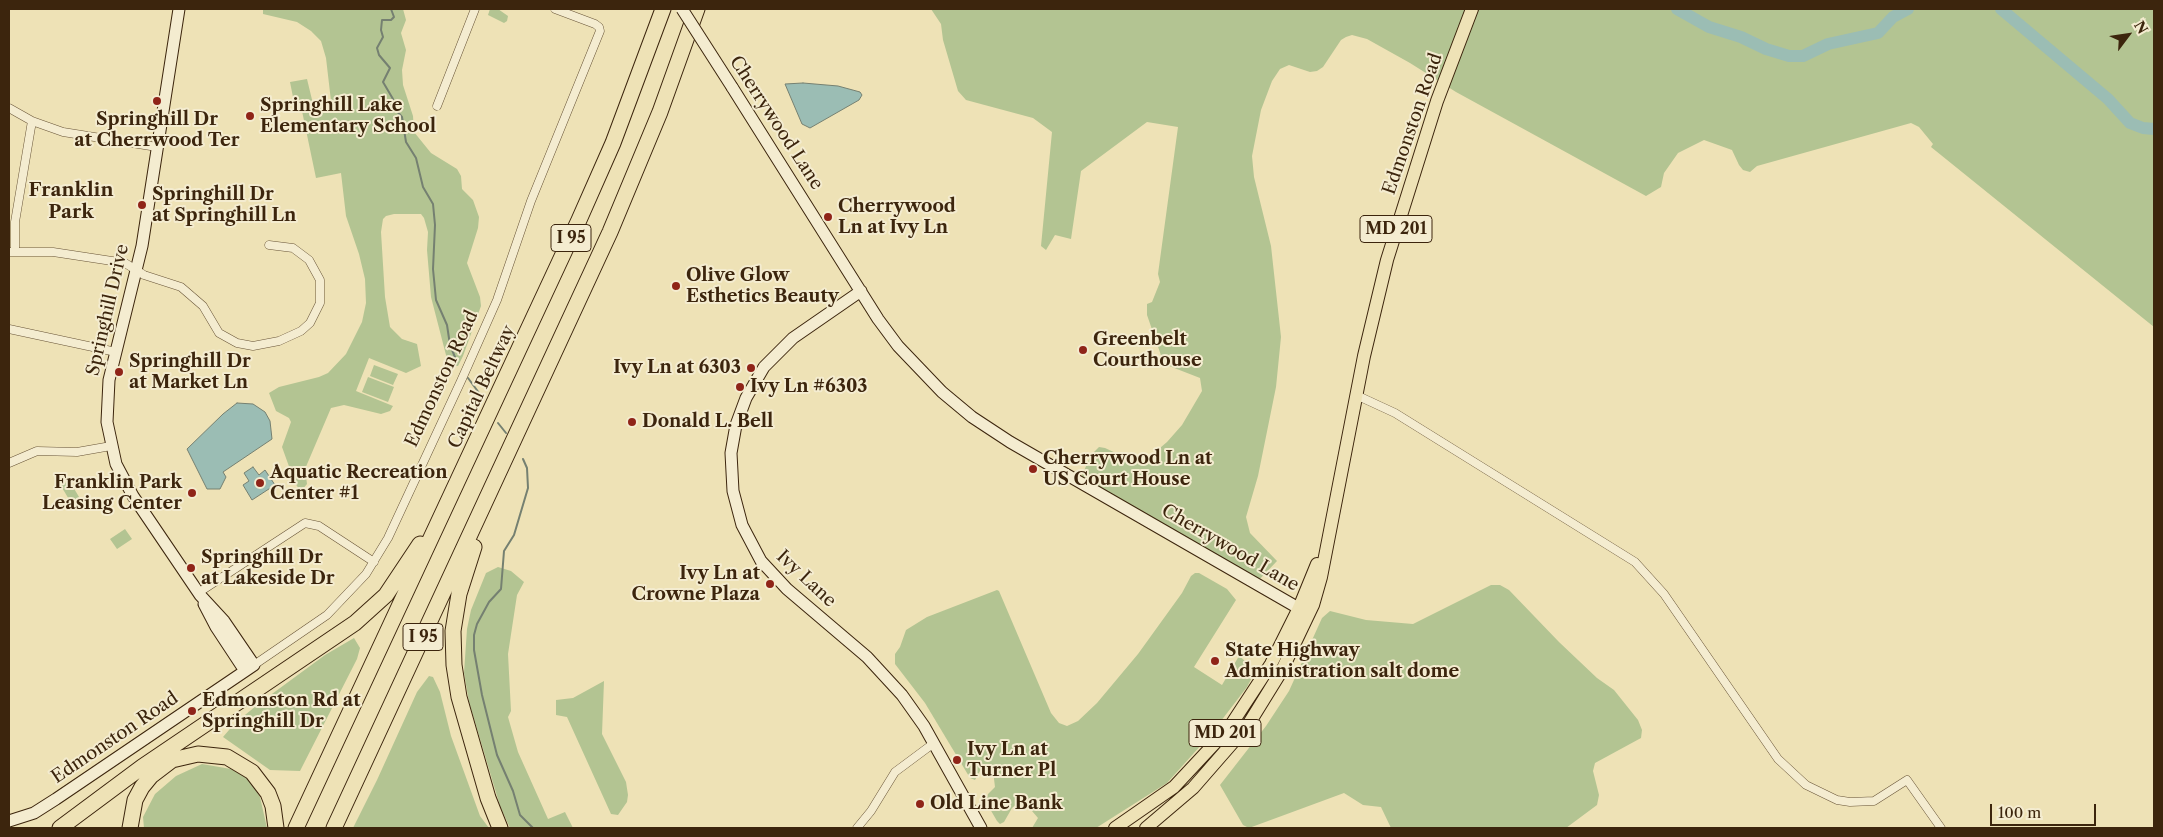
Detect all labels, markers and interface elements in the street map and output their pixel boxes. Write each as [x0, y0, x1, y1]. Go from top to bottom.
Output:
north arrow [2103, 10, 2153, 60]
text: N [2130, 17, 2152, 37]
street label: Edmonston Road [1379, 50, 1447, 198]
street label: Cherrywood Lane [725, 52, 827, 194]
marker: Springhill Dr at Cherrwood Ter [151, 95, 163, 107]
place label: Springhill Lake Elementary School [260, 95, 436, 138]
place label: Springhill Dr at Cherrwood Ter [74, 109, 240, 152]
marker: Springhill Lake Elementary School [244, 110, 256, 122]
district label: Franklin Park [29, 180, 113, 224]
place label: Springhill Dr at Springhill Ln [152, 184, 296, 226]
place label: Cherrywood Ln at Ivy Ln [838, 196, 956, 238]
marker: Springhill Dr at Springhill Ln [136, 199, 148, 211]
marker: Cherrywood Ln at Ivy Ln [822, 211, 834, 223]
road number: MD 201 [1360, 215, 1432, 242]
road number: I 95 [551, 224, 591, 252]
street label: Springhill Drive [82, 242, 134, 378]
place label: Olive Glow Esthetics Beauty [686, 265, 839, 308]
marker: Olive Glow Esthetics Beauty [670, 280, 682, 292]
street label: Edmonston Road [401, 307, 483, 451]
street label: Capital Beltway [444, 322, 520, 452]
place label: Greenbelt Courthouse [1093, 329, 1202, 372]
marker: Greenbelt Courthouse [1077, 344, 1089, 356]
place label: Springhill Dr at Market Ln [129, 351, 251, 394]
place label: Ivy Ln at 6303 [613, 357, 741, 379]
marker: Ivy Ln at 6303 [745, 362, 757, 374]
marker: Springhill Dr at Market Ln [113, 366, 125, 378]
place label: Ivy Ln #6303 [750, 376, 868, 398]
marker: Ivy Ln #6303 [734, 381, 746, 393]
place label: Donald L. Bell [642, 411, 773, 433]
marker: Donald L. Bell [626, 416, 638, 428]
place label: Cherrywood Ln at US Court House [1043, 448, 1212, 490]
place label: Aquatic Recreation Center #1 [270, 462, 447, 504]
marker: Cherrywood Ln at US Court House [1027, 463, 1039, 475]
place label: Franklin Park Leasing Center [42, 472, 182, 514]
marker: Aquatic Recreation Center #1 [254, 477, 266, 489]
marker: Franklin Park Leasing Center [186, 487, 198, 499]
street label: Cherrywood Lane [1157, 500, 1303, 596]
street label: Ivy Lane [772, 546, 840, 612]
place label: Springhill Dr at Lakeside Dr [201, 547, 335, 590]
marker: Springhill Dr at Lakeside Dr [185, 562, 197, 574]
place label: Ivy Ln at Crowne Plaza [631, 563, 760, 606]
marker: Ivy Ln at Crowne Plaza [764, 578, 776, 590]
road number: I 95 [403, 624, 443, 650]
place label: State Highway Administration salt dome [1225, 640, 1459, 682]
marker: State Highway Administration salt dome [1209, 655, 1221, 667]
street label: Edmonston Road [48, 688, 182, 788]
place label: Edmonston Rd at Springhill Dr [202, 690, 360, 732]
marker: Edmonston Rd at Springhill Dr [186, 705, 198, 717]
road number: MD 201 [1189, 720, 1261, 746]
place label: Ivy Ln at Turner Pl [967, 739, 1056, 782]
marker: Ivy Ln at Turner Pl [951, 754, 963, 766]
place label: Old Line Bank [930, 793, 1063, 815]
scale bar [1993, 794, 2099, 826]
marker: Old Line Bank [914, 798, 926, 810]
text: 100 m [1998, 803, 2041, 822]

